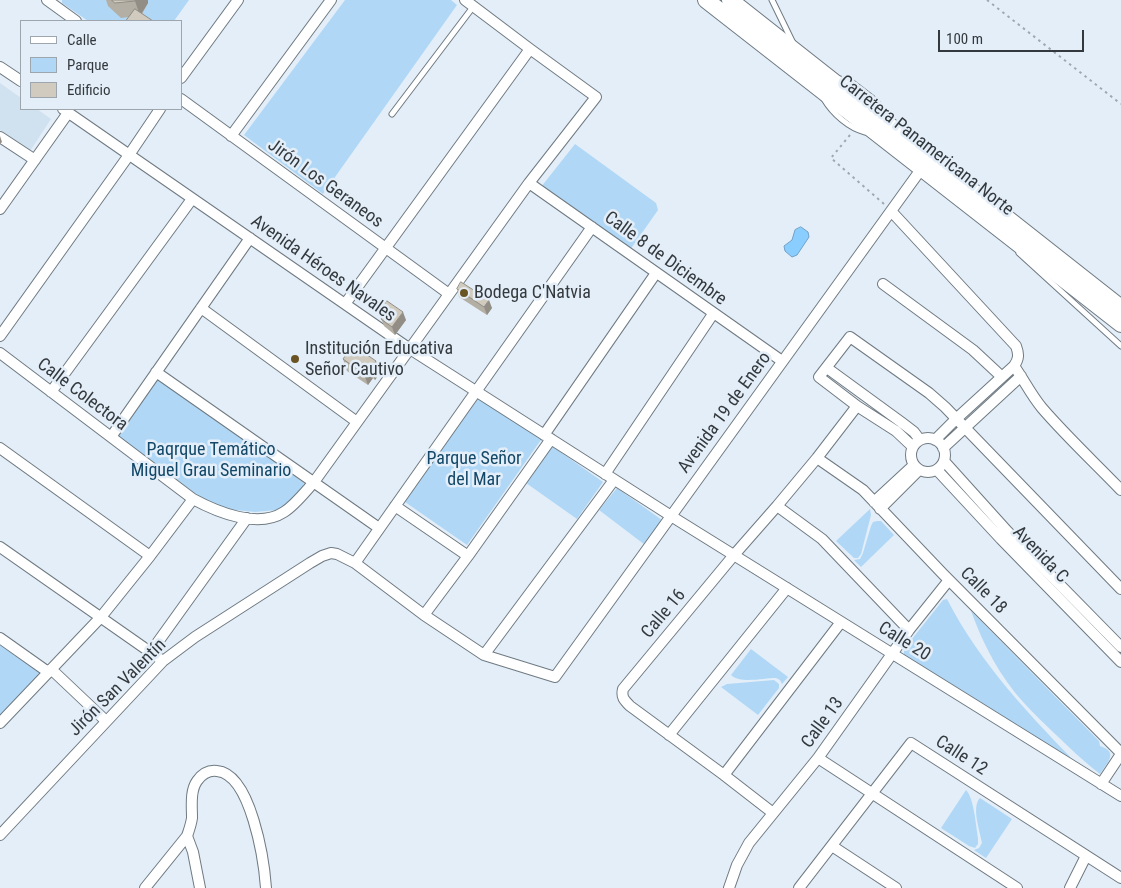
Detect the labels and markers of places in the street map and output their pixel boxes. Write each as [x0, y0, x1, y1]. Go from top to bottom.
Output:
place label: Bodega C'Natvia [474, 282, 591, 304]
marker: Bodega C'Natvia [458, 287, 470, 299]
place label: Institución Educativa Señor Cautivo [305, 338, 453, 380]
marker: Institución Educativa Señor Cautivo [289, 353, 301, 365]

